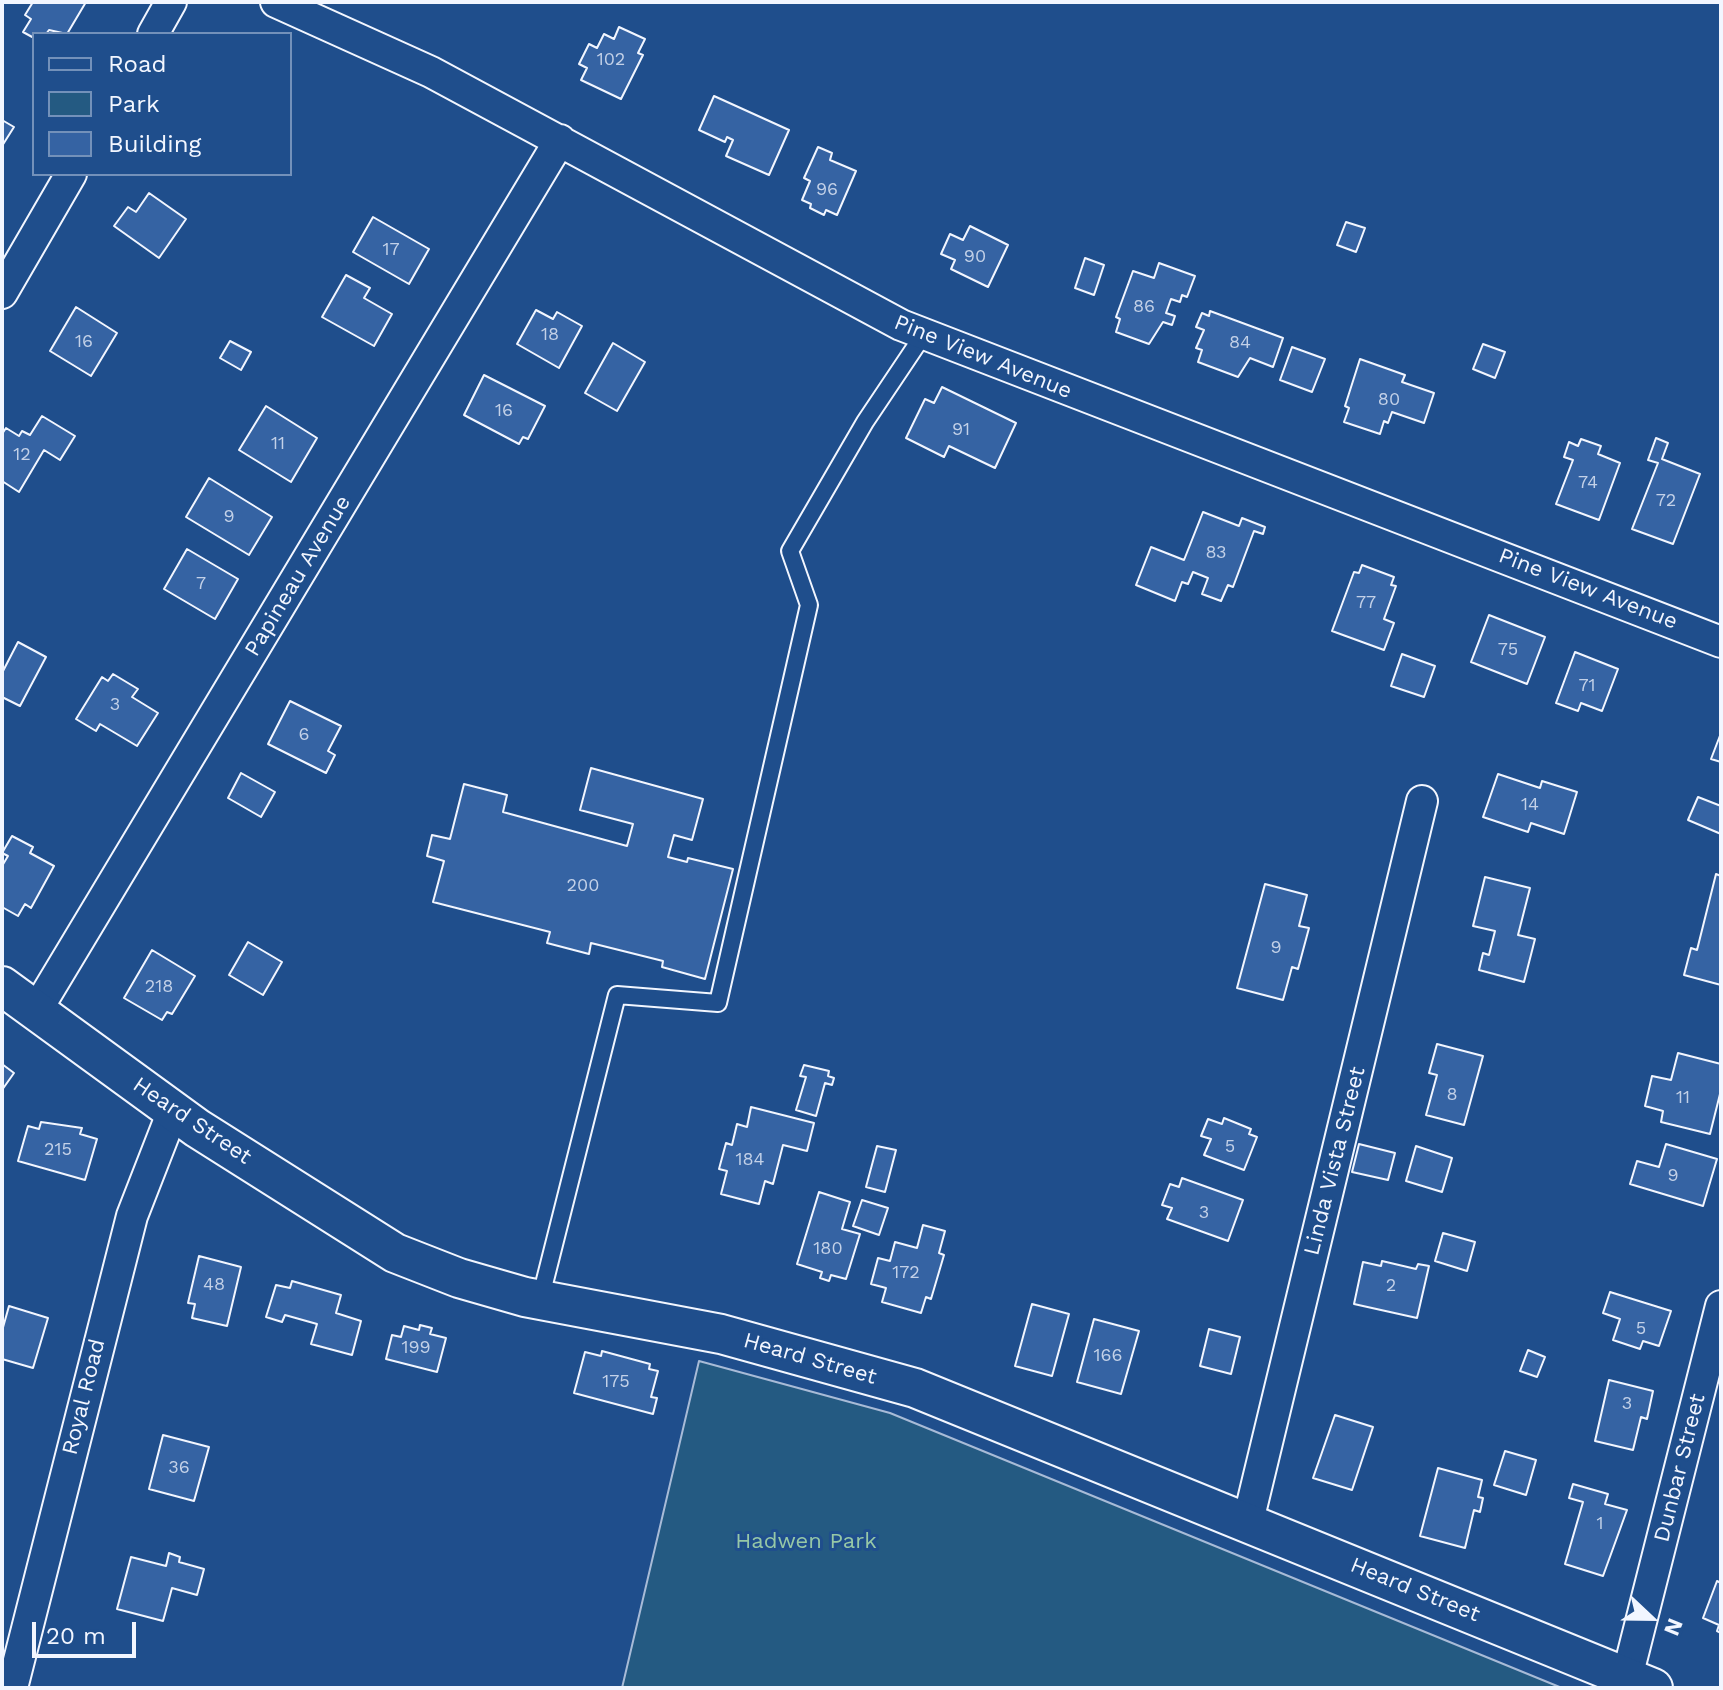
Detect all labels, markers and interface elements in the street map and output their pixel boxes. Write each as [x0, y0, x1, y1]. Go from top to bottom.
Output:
legend [32, 32, 292, 176]
house number: 102 [597, 49, 625, 71]
text: Road [108, 50, 167, 78]
text: Park [108, 90, 160, 118]
text: Building [108, 130, 201, 158]
house number: 96 [816, 179, 838, 201]
house number: 17 [382, 239, 400, 261]
house number: 90 [964, 246, 986, 268]
house number: 86 [1133, 296, 1155, 318]
street label: Pine View Avenue [890, 309, 1076, 405]
house number: 18 [541, 324, 559, 346]
house number: 16 [75, 331, 93, 353]
house number: 84 [1229, 332, 1251, 354]
house number: 80 [1378, 389, 1400, 411]
house number: 16 [495, 400, 513, 422]
house number: 91 [952, 419, 970, 441]
house number: 11 [271, 433, 285, 455]
house number: 12 [13, 444, 31, 466]
house number: 74 [1578, 472, 1598, 494]
house number: 72 [1656, 490, 1676, 512]
street label: Papineau Avenue [240, 491, 356, 661]
house number: 9 [223, 506, 235, 528]
house number: 83 [1205, 542, 1227, 564]
street label: Pine View Avenue [1495, 543, 1681, 635]
house number: 7 [196, 573, 206, 595]
house number: 77 [1356, 592, 1376, 614]
house number: 75 [1498, 639, 1518, 661]
house number: 71 [1578, 675, 1596, 697]
house number: 3 [110, 694, 120, 716]
house number: 6 [299, 724, 309, 746]
house number: 14 [1521, 794, 1539, 816]
house number: 200 [567, 875, 599, 897]
house number: 9 [1270, 937, 1282, 959]
house number: 218 [145, 976, 173, 998]
street label: Linda Vista Street [1299, 1064, 1371, 1258]
street label: Heard Street [128, 1072, 256, 1170]
house number: 8 [1446, 1084, 1458, 1106]
house number: 11 [1676, 1087, 1690, 1109]
house number: 5 [1225, 1136, 1235, 1158]
house number: 215 [44, 1139, 72, 1161]
house number: 184 [735, 1149, 765, 1171]
house number: 9 [1667, 1165, 1679, 1187]
house number: 3 [1199, 1202, 1209, 1224]
house number: 180 [813, 1238, 843, 1260]
house number: 172 [892, 1262, 920, 1284]
house number: 48 [203, 1274, 225, 1296]
house number: 2 [1386, 1275, 1396, 1297]
house number: 5 [1636, 1318, 1646, 1340]
street label: Heard Street [740, 1327, 880, 1391]
street label: Royal Road [57, 1336, 111, 1458]
house number: 199 [401, 1337, 431, 1359]
house number: 166 [1094, 1345, 1122, 1367]
house number: 175 [602, 1371, 630, 1393]
street label: Dunbar Street [1649, 1391, 1711, 1545]
house number: 3 [1622, 1393, 1632, 1415]
house number: 36 [168, 1457, 190, 1479]
house number: 1 [1596, 1513, 1604, 1535]
park label: Hadwen Park [735, 1529, 877, 1555]
street label: Heard Street [1346, 1552, 1484, 1628]
north arrow [1611, 1578, 1691, 1658]
scale bar [36, 1606, 140, 1656]
text: N [1659, 1615, 1688, 1639]
text: 20 m [46, 1622, 106, 1650]

